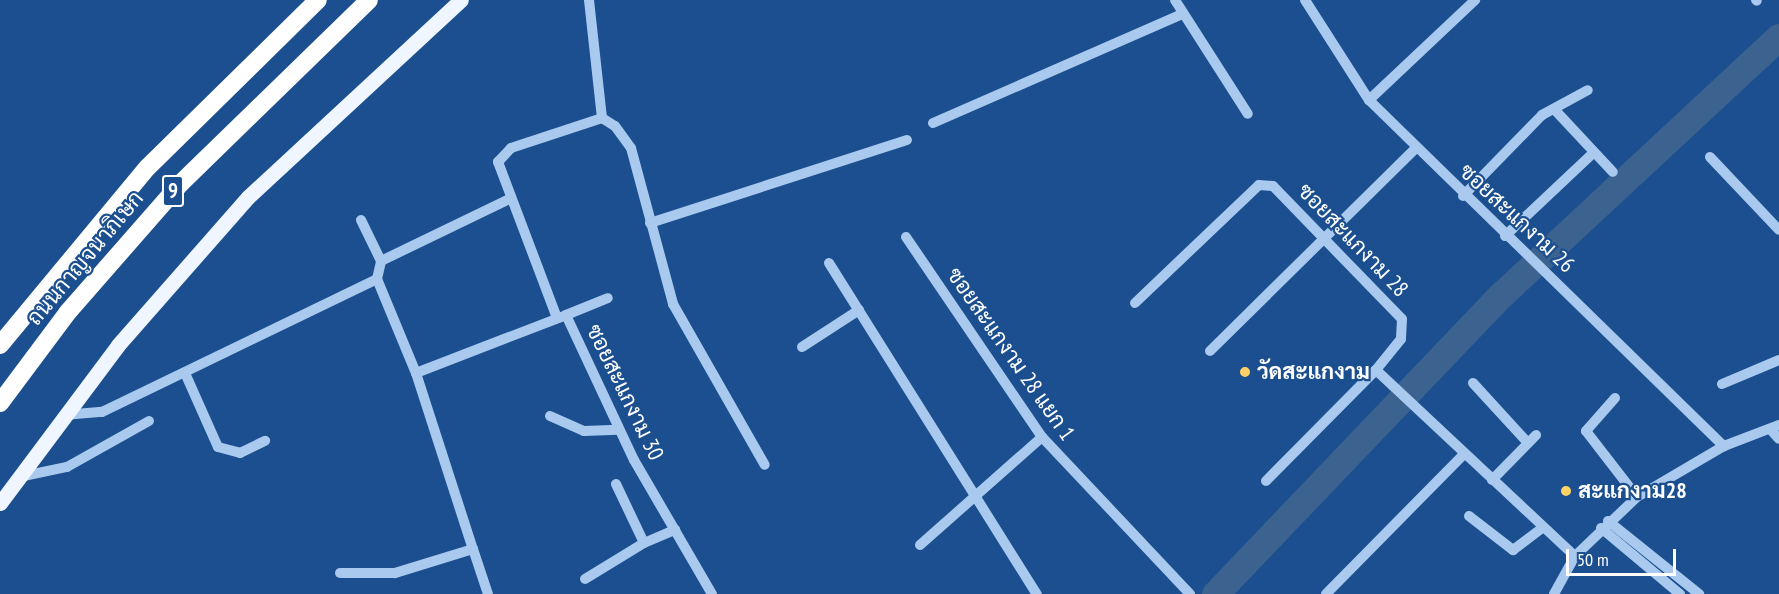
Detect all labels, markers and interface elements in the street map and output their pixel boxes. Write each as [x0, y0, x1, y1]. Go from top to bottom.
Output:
street label: ซอยสะแกงาม 26 [1454, 158, 1580, 278]
road number: 9 [161, 173, 185, 209]
street label: ซอยสะแกงาม 28 [1292, 178, 1414, 302]
street label: ถนนกาญจนาภิเษก [21, 185, 149, 331]
street label: ซอยสะแกงาม 28 แยก 1 [941, 263, 1081, 445]
street label: ซอยสะแกงาม 30 [581, 320, 669, 464]
place label: วัดสะแกงาม [1257, 359, 1370, 385]
marker: วัดสะแกงาม [1238, 365, 1252, 379]
place label: สะแกงาม28 [1578, 478, 1687, 504]
marker: สะแกงาม28 [1559, 484, 1573, 498]
scale bar [1569, 537, 1678, 575]
text: 50 m [1577, 548, 1609, 571]

